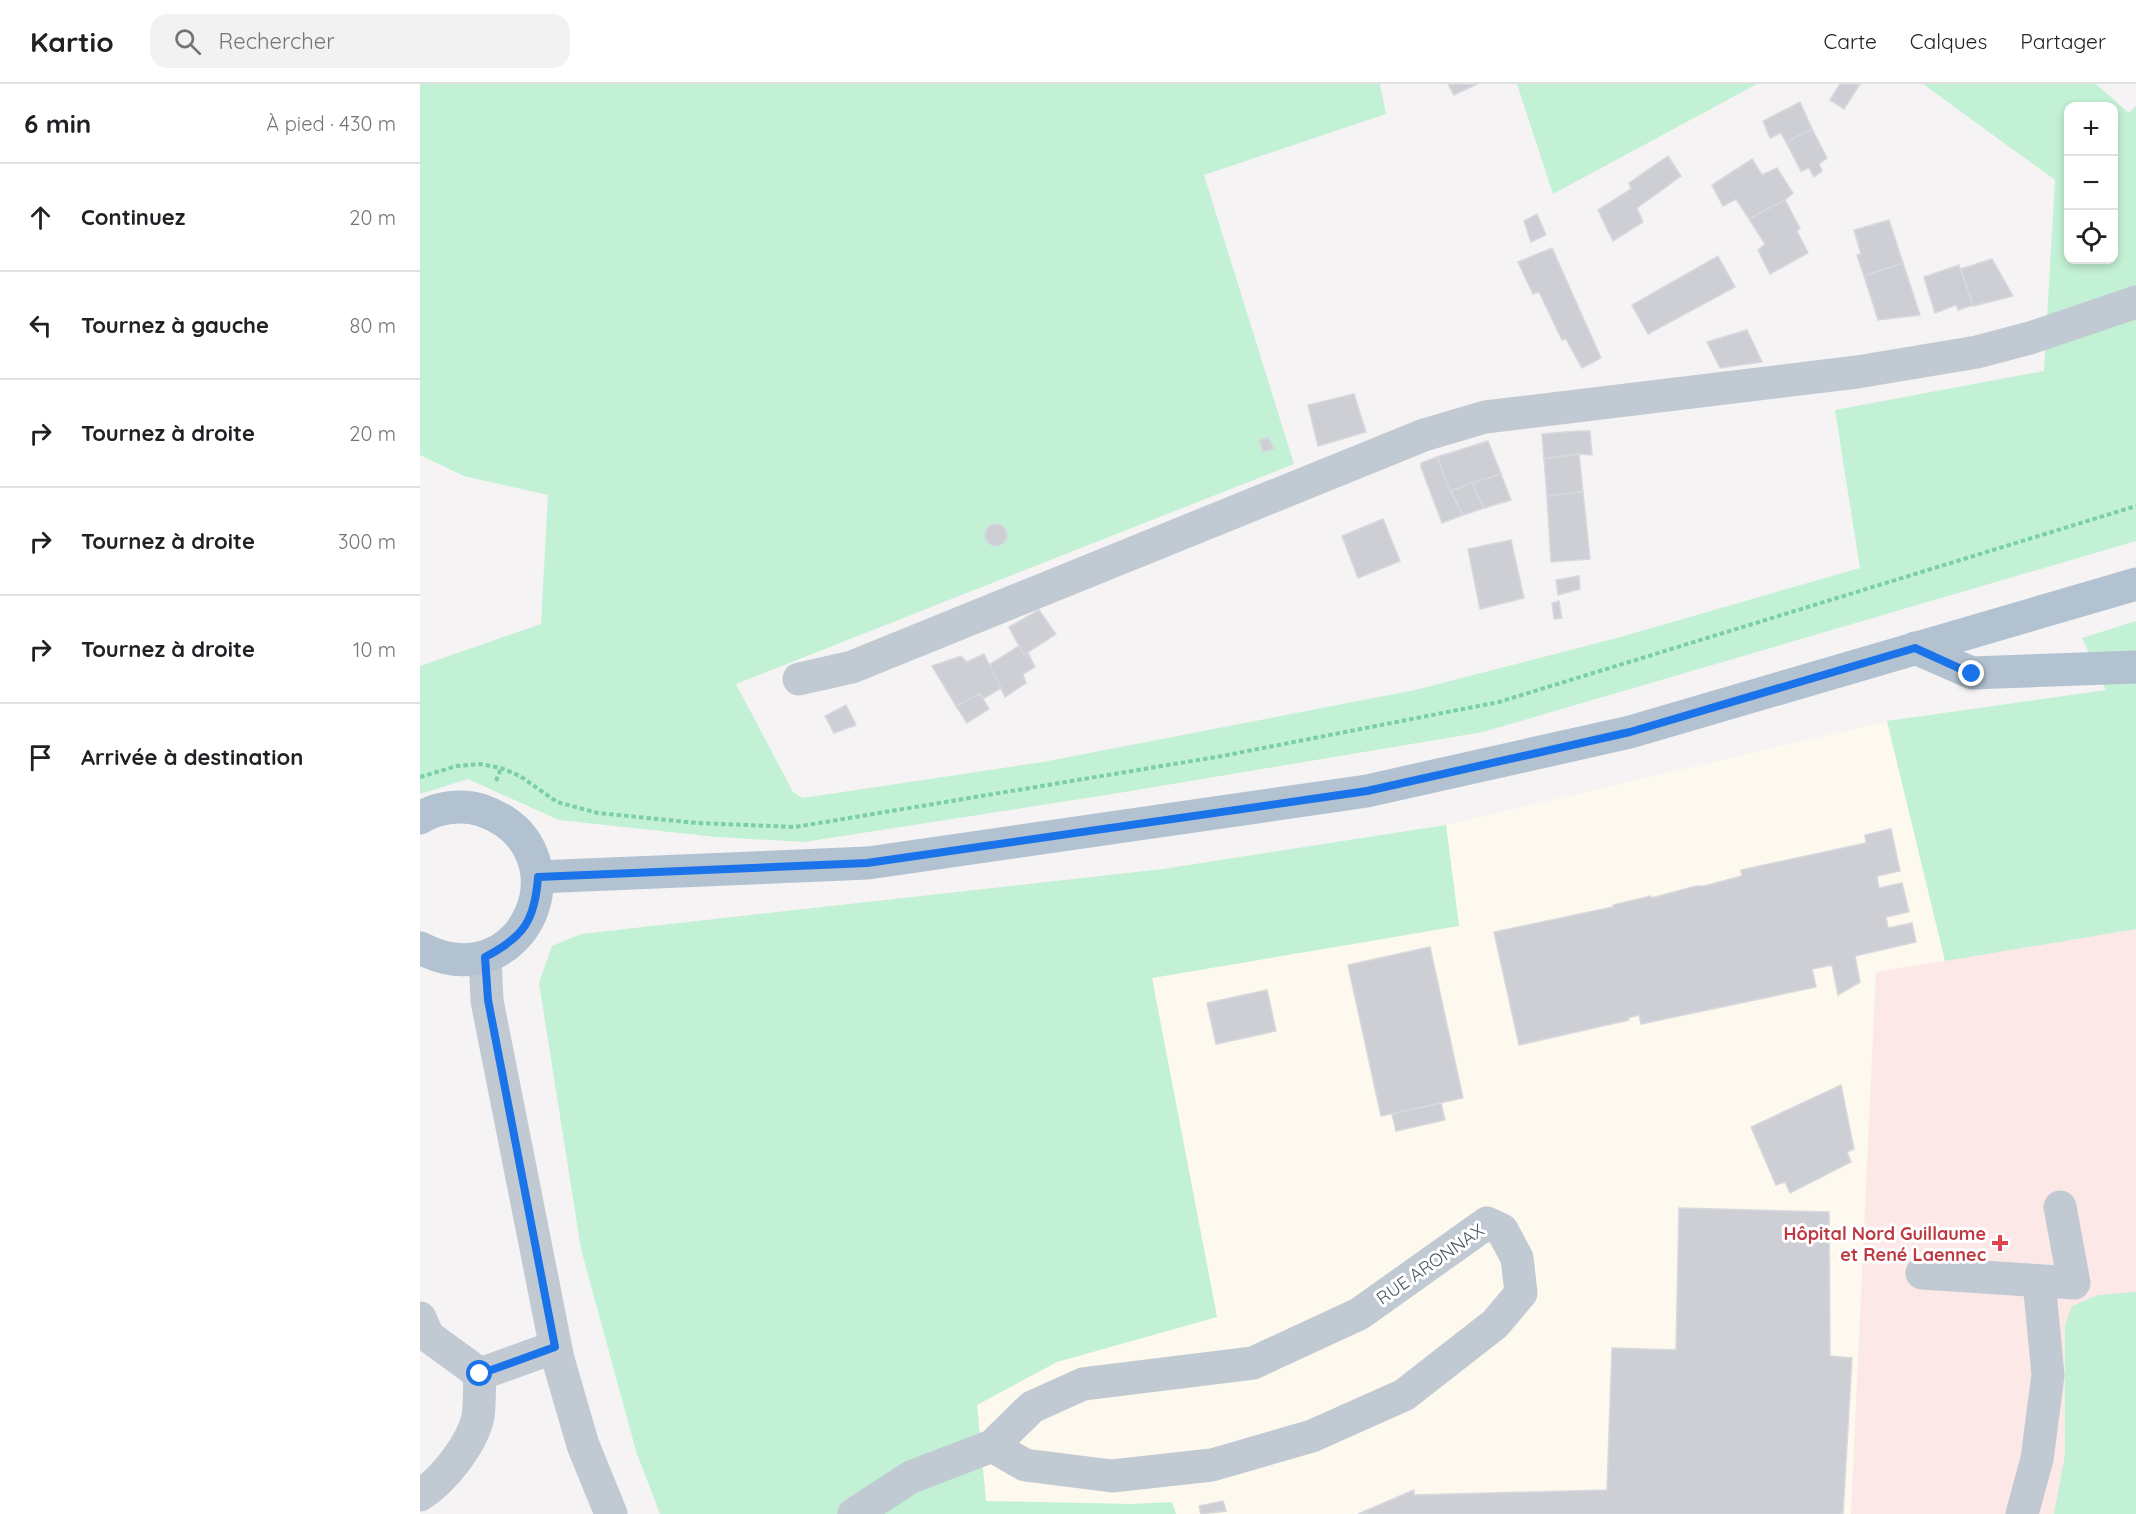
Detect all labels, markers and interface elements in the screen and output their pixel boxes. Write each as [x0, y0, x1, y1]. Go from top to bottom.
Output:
search box [150, 14, 570, 68]
text: Kartio [30, 24, 114, 59]
icon: search [171, 25, 204, 58]
text: Rechercher [219, 27, 335, 55]
text: Carte [1823, 28, 1877, 54]
text: Calques [1910, 28, 1987, 54]
text: Partager [2020, 28, 2106, 54]
map controls [2064, 102, 2118, 264]
button: + [2064, 102, 2118, 156]
text: 6 min [24, 107, 91, 140]
text: À pied · 430 m [266, 111, 396, 136]
button: − [2064, 156, 2118, 210]
icon: ahead [24, 201, 57, 234]
text: Continuez [81, 203, 185, 231]
text: 20 m [349, 205, 396, 230]
button: locate [2064, 210, 2118, 264]
icon: left [24, 309, 57, 342]
text: Tournez à gauche [81, 311, 269, 339]
text: 80 m [350, 313, 396, 338]
icon: right [24, 417, 57, 450]
text: Tournez à droite [81, 419, 255, 447]
text: 20 m [349, 421, 396, 446]
icon: right [24, 525, 57, 558]
text: Tournez à droite [81, 527, 255, 555]
text: 300 m [338, 529, 396, 554]
icon: right [24, 633, 57, 666]
text: Tournez à droite [81, 635, 255, 663]
text: 10 m [353, 637, 396, 662]
route end [1958, 660, 1984, 686]
icon: arrive [24, 741, 57, 774]
text: Arrivée à destination [81, 743, 303, 771]
street label: RUE ARONNAX [1372, 1218, 1488, 1310]
place label: Hôpital Nord Guillaume et René Laennec [1784, 1222, 1986, 1266]
marker: Hôpital Nord Guillaume et René Laennec [1991, 1234, 2009, 1252]
route start [466, 1360, 492, 1386]

